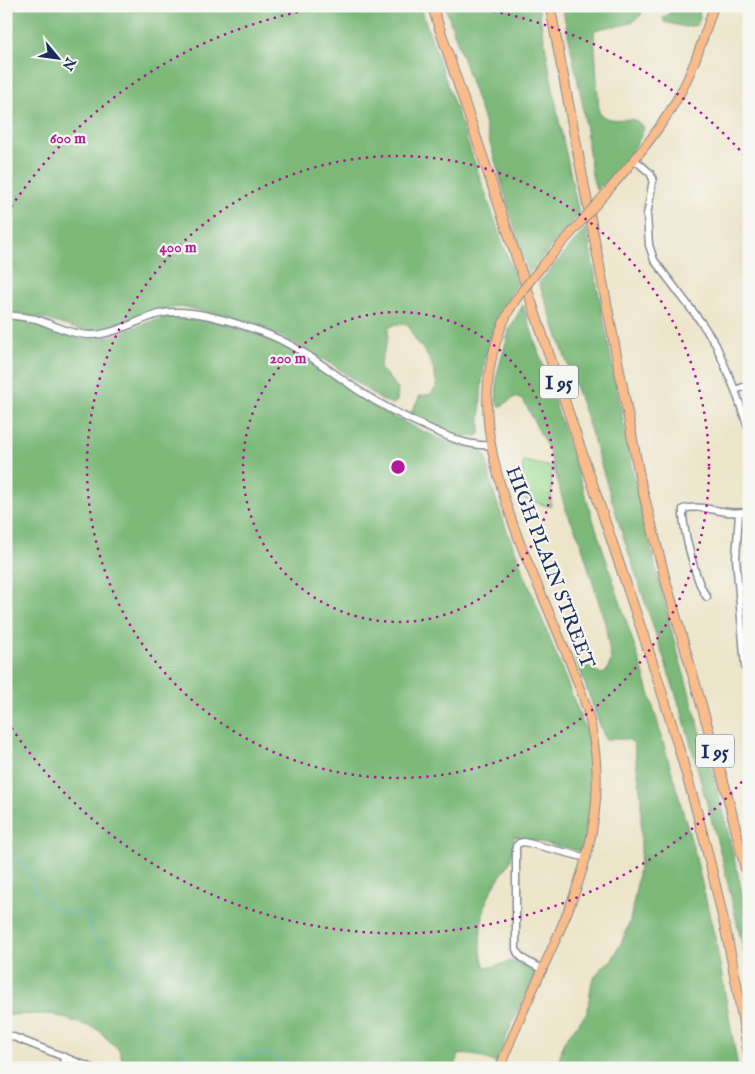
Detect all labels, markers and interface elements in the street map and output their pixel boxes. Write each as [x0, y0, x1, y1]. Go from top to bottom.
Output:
north arrow [32, 32, 82, 82]
text: N [58, 53, 80, 73]
text: 600 m [50, 129, 86, 148]
text: 400 m [160, 238, 197, 257]
text: 200 m [270, 349, 307, 368]
road number: I 95 [540, 366, 578, 398]
centre of rings [389, 458, 407, 476]
street label: HIGH PLAIN STREET [499, 463, 600, 673]
road number: I 95 [696, 734, 734, 768]

